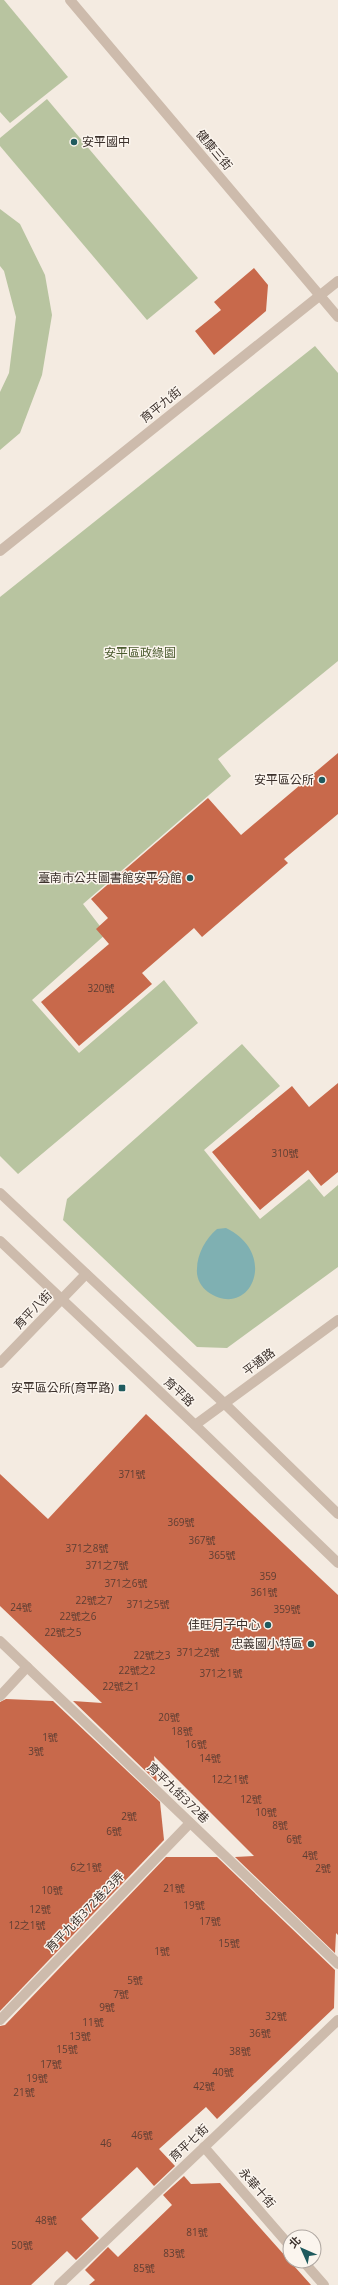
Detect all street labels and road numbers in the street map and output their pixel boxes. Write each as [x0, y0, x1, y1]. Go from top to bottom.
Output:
street label: 健康三街 [192, 126, 236, 174]
street label: 育平九街 [137, 383, 185, 426]
street label: 育平八街 [10, 1286, 55, 1333]
street label: 平通路 [239, 1344, 278, 1379]
street label: 育平路 [160, 1373, 198, 1410]
street label: 育平九街372巷 [143, 1759, 213, 1827]
street label: 育平九街372巷23弄 [42, 1868, 128, 1956]
street label: 育平七街 [165, 2120, 212, 2165]
street label: 永華十街 [235, 2164, 280, 2211]

